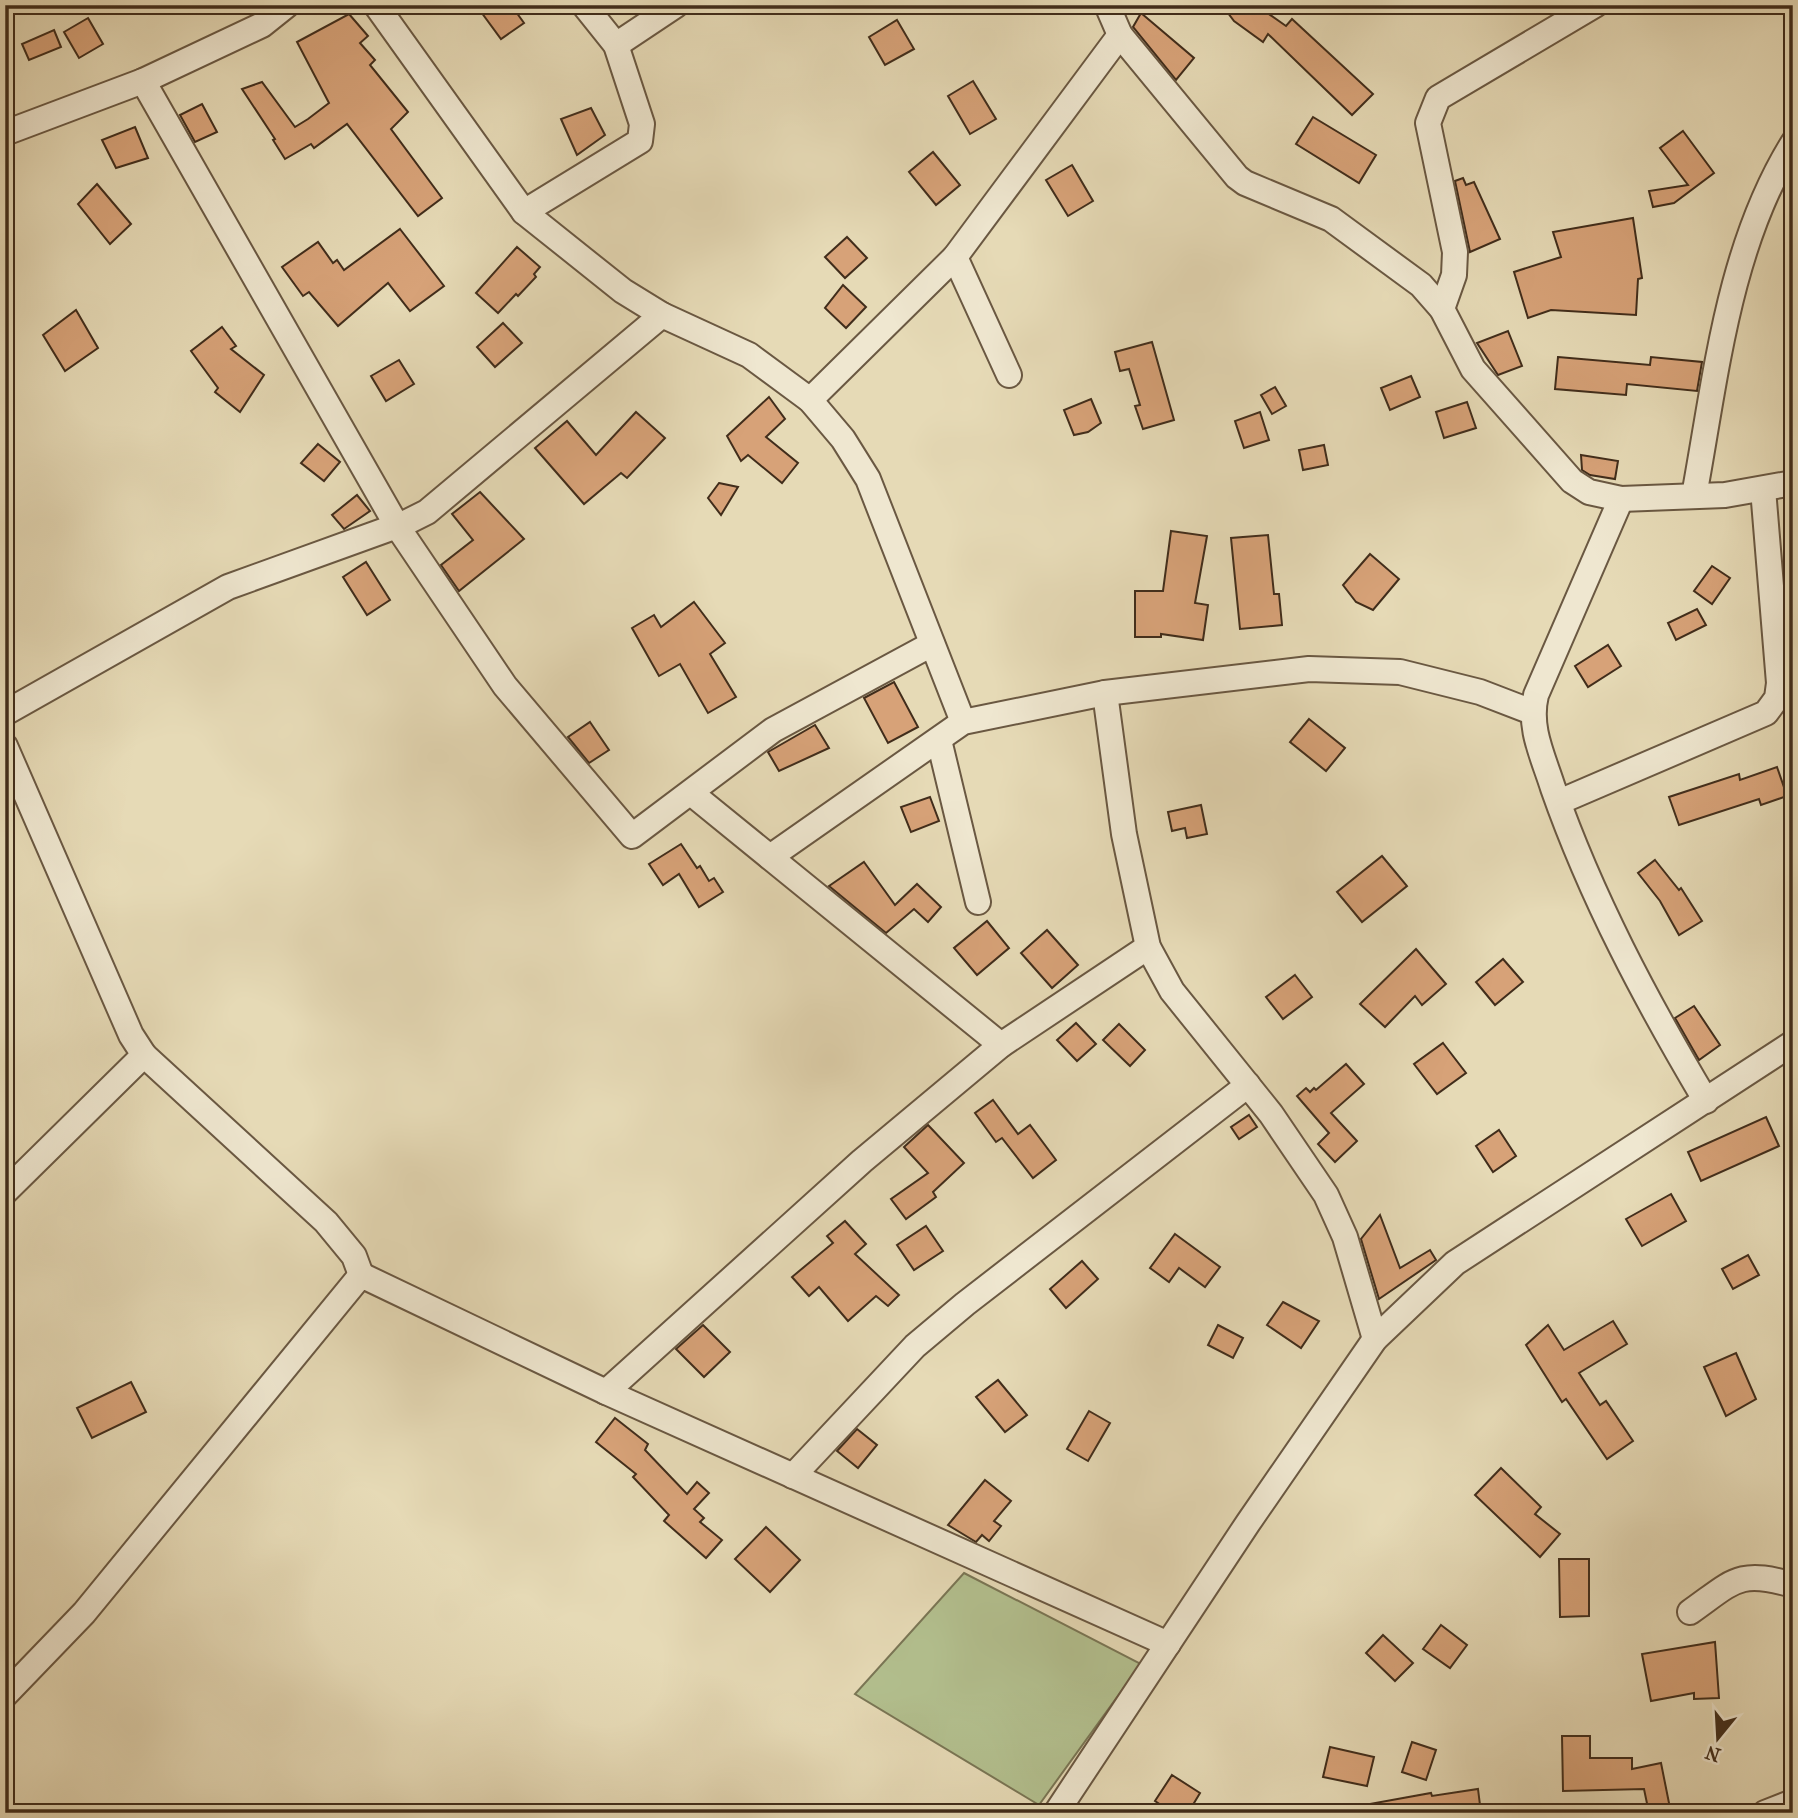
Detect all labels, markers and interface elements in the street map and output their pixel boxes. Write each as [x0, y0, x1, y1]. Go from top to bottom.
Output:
north arrow [1682, 1702, 1752, 1772]
text: N [1702, 1740, 1723, 1766]

